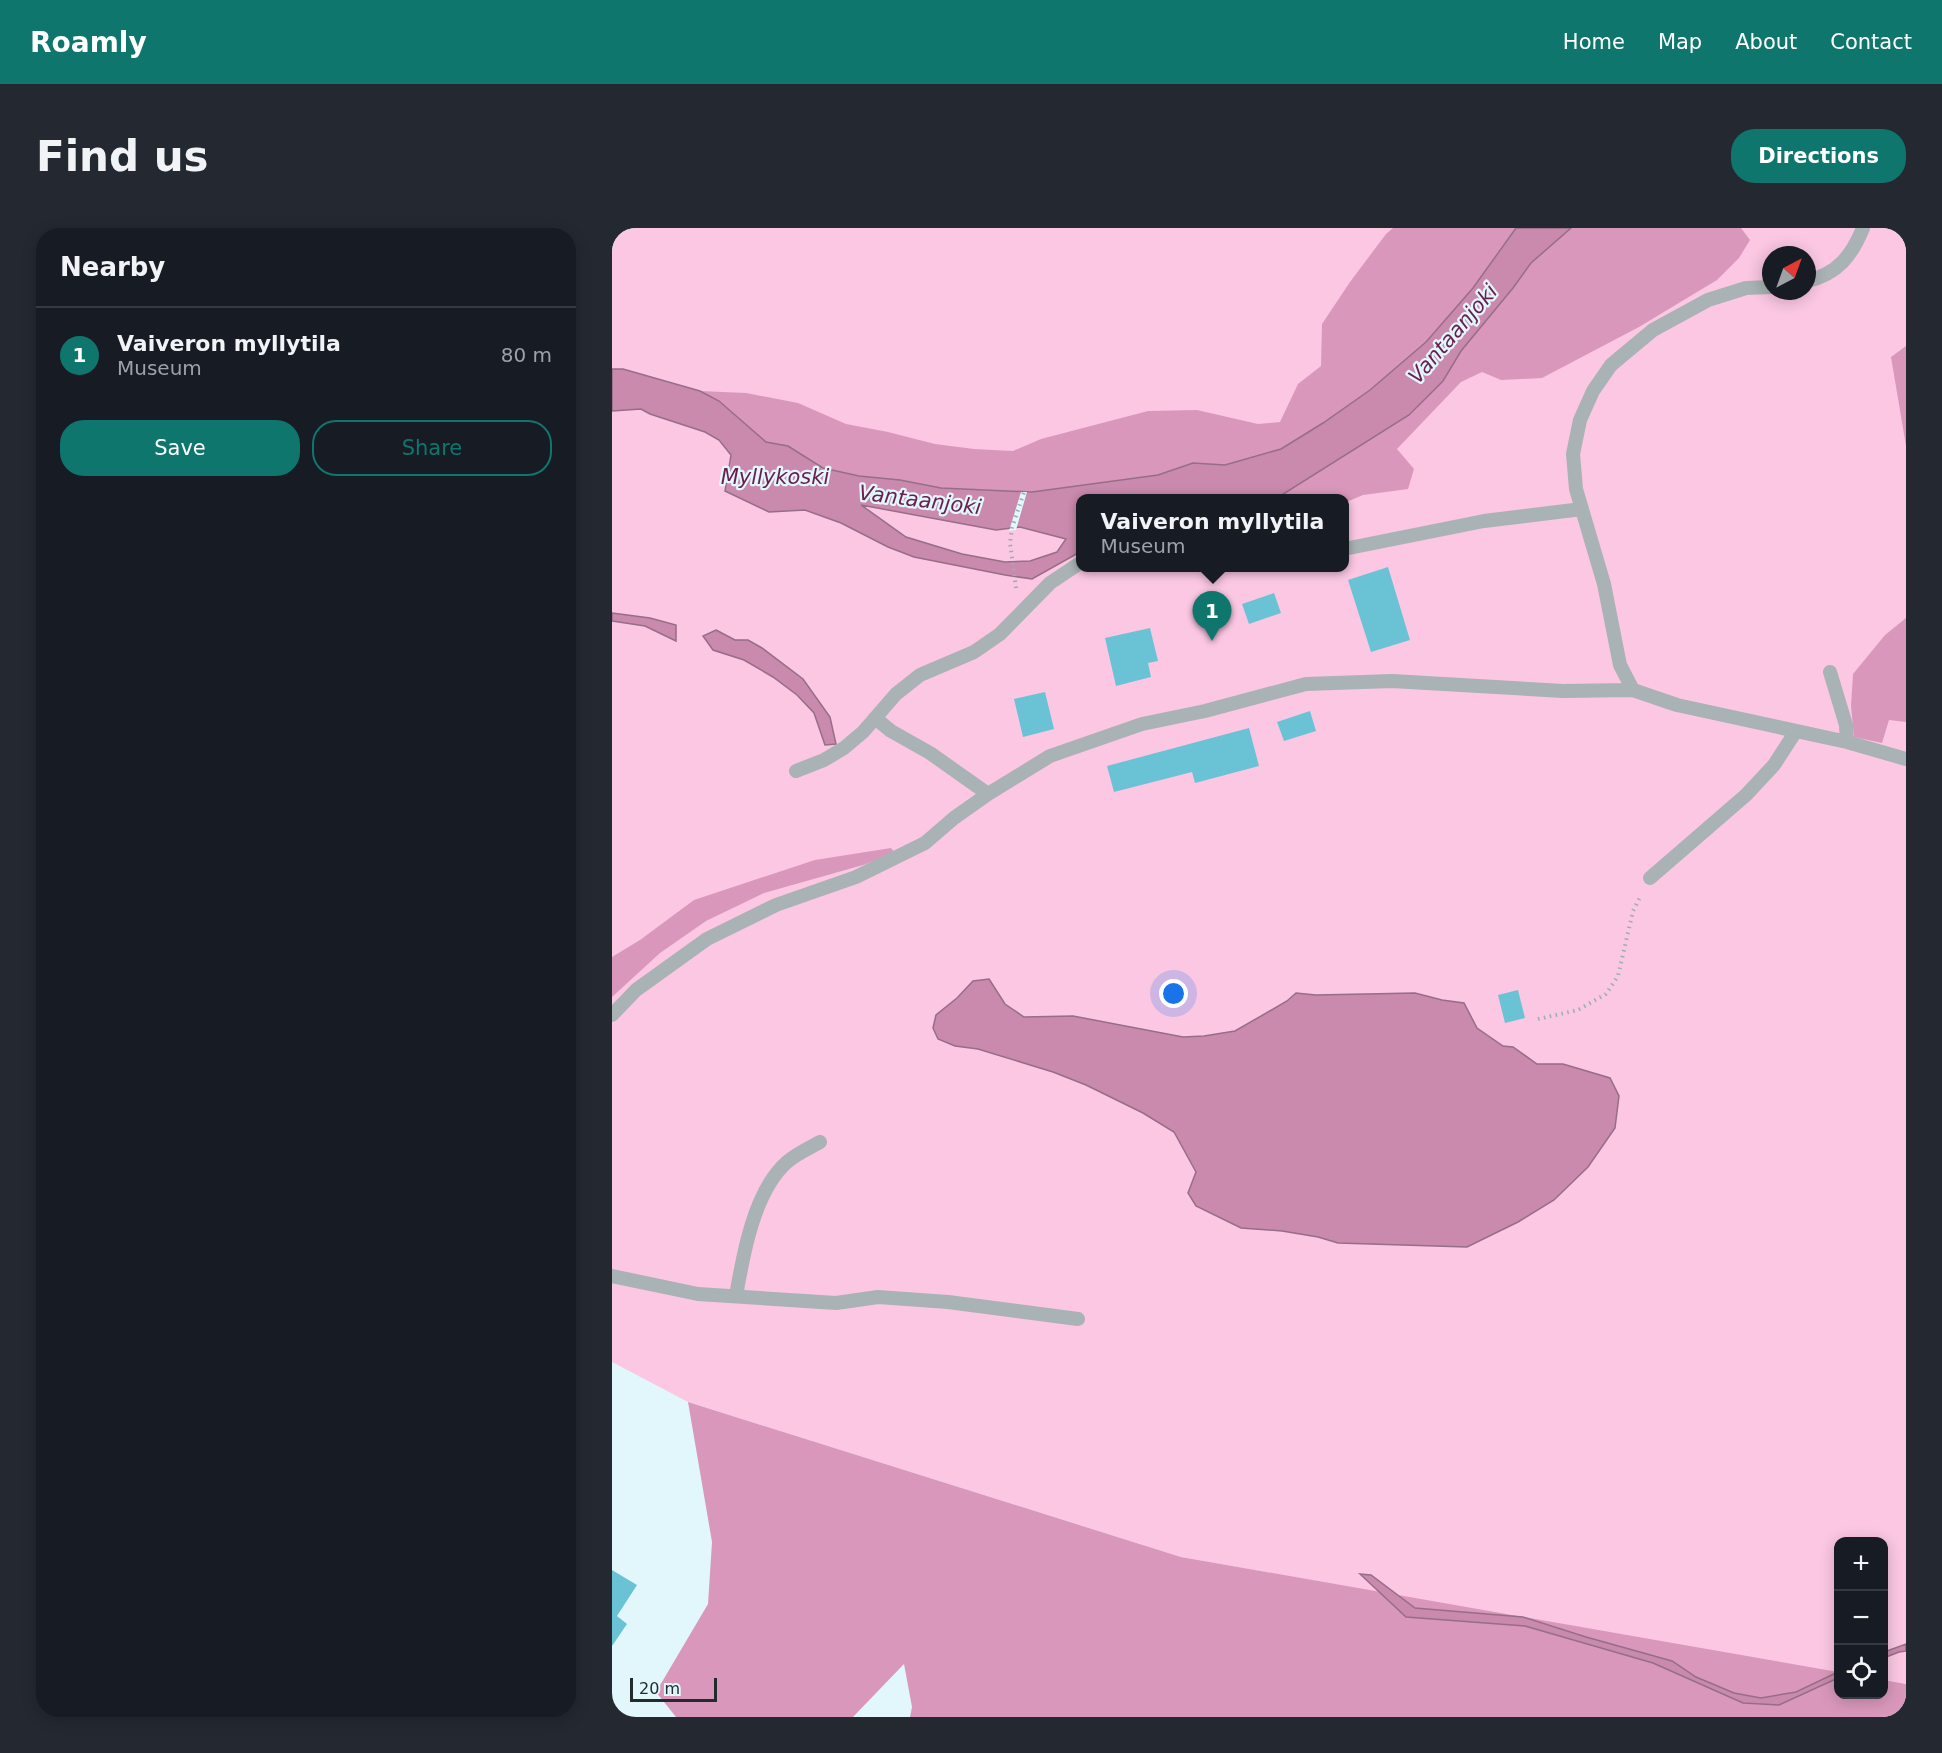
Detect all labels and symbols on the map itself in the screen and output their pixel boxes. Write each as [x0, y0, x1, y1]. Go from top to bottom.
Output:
north arrow [1762, 246, 1816, 300]
water label: Vantaanjoki [1404, 280, 1503, 388]
water label: Myllykoski [721, 465, 829, 489]
water label: Vantaanjoki [857, 481, 983, 519]
pin: 1 [1192, 592, 1232, 641]
your location [1159, 979, 1188, 1008]
scale bar [630, 1675, 717, 1702]

